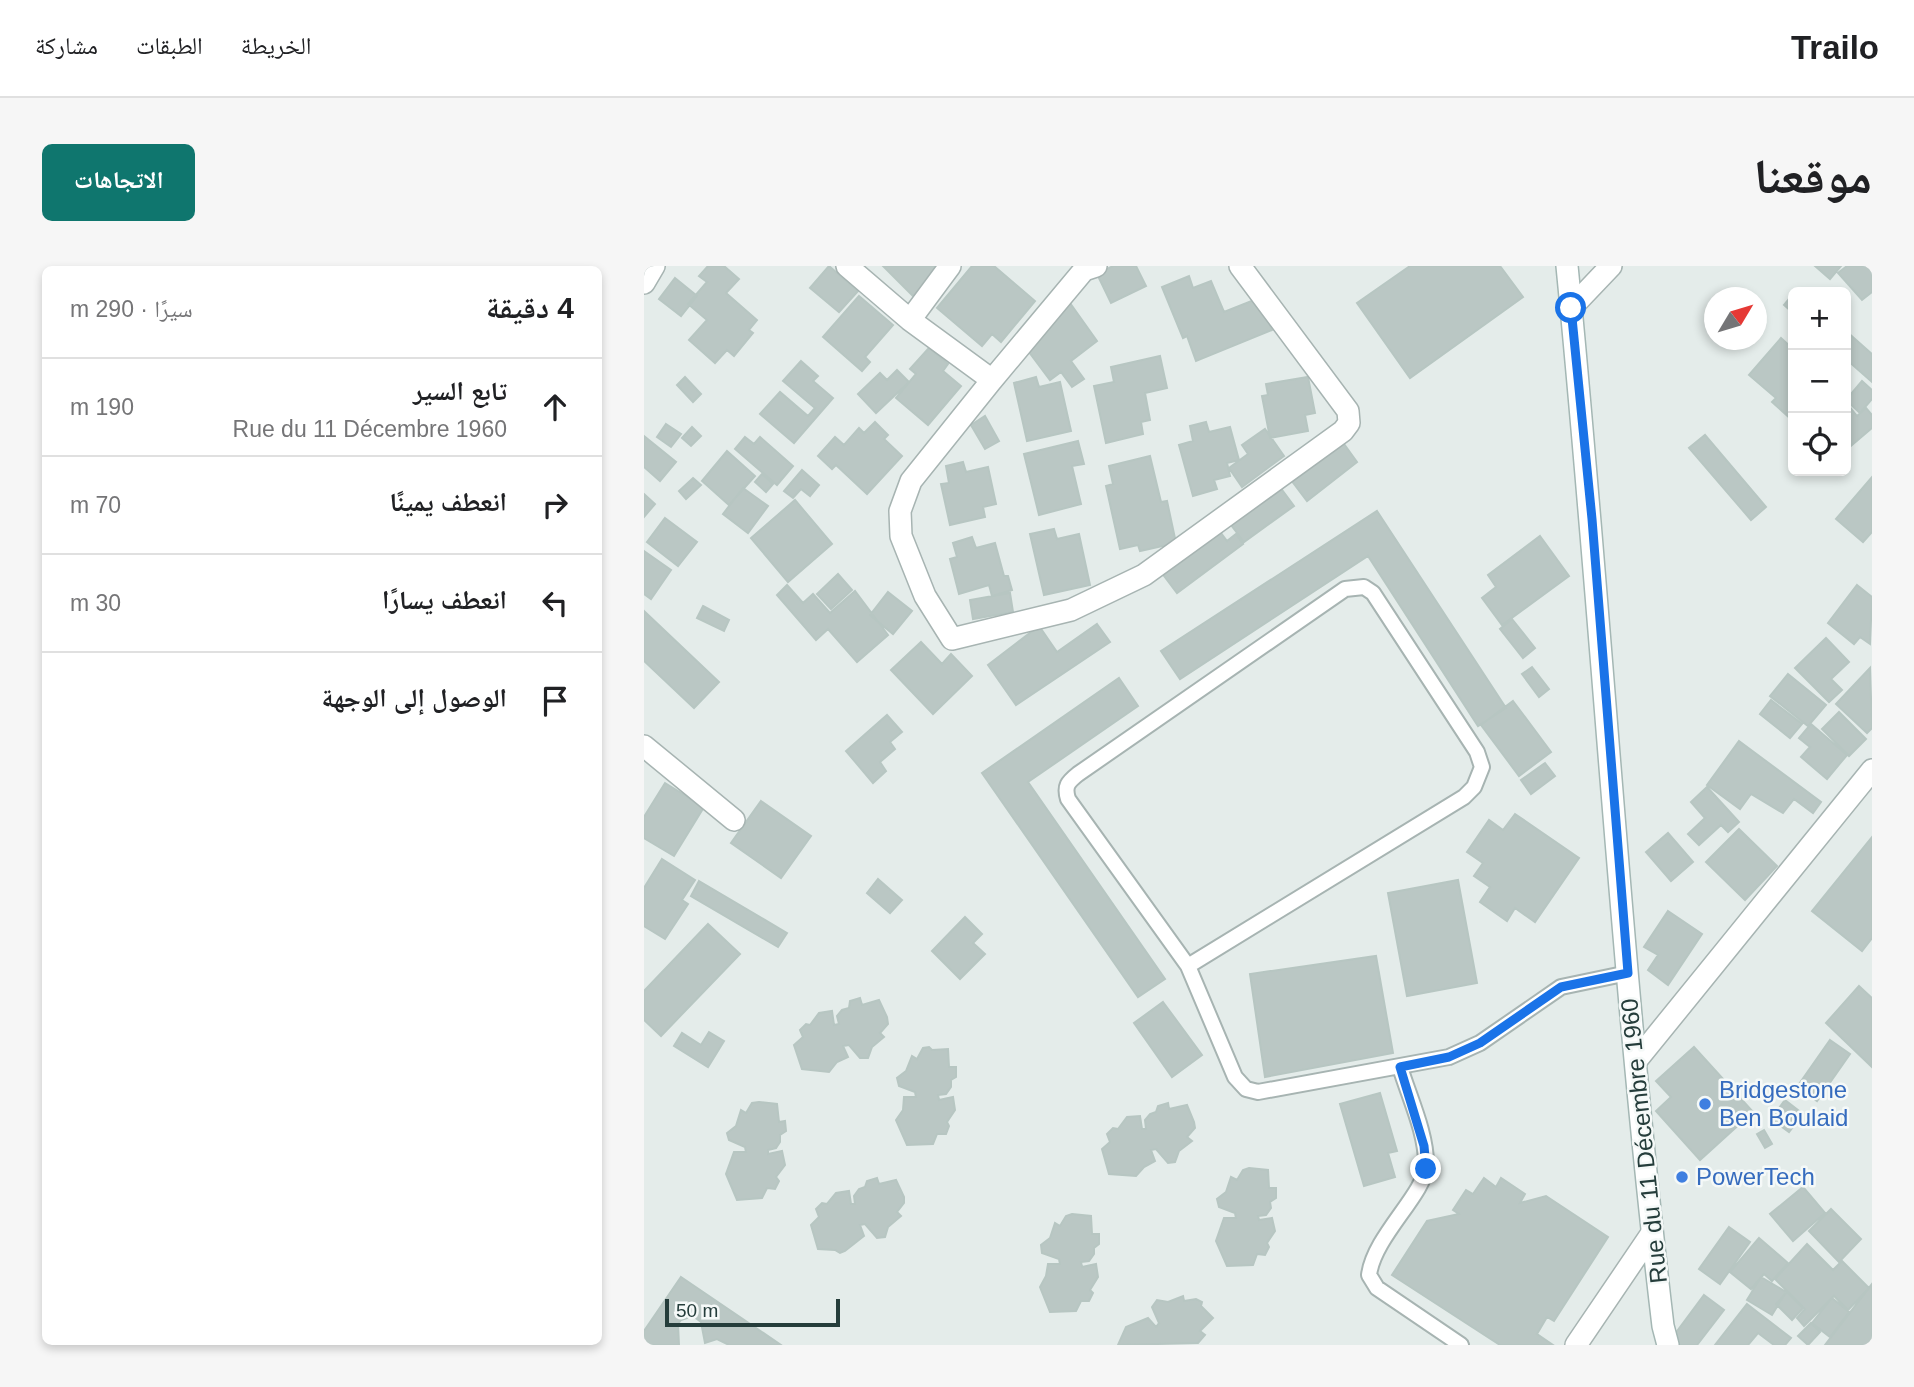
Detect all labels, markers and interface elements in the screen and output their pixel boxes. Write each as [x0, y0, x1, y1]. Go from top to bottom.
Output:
text: Trailo [1791, 29, 1879, 66]
text: مشاركة [35, 32, 98, 59]
text: الطبقات [136, 32, 203, 59]
text: الخريطة [241, 32, 311, 59]
button: الاتجاهات [42, 144, 195, 221]
text: موقعنا [1754, 149, 1872, 203]
north arrow [1704, 287, 1767, 350]
map controls [1788, 287, 1851, 476]
button: + [1788, 287, 1851, 350]
text: 4 دقيقة [486, 291, 574, 324]
route start [1555, 292, 1586, 323]
text: سيرًا · 290 m [70, 296, 193, 322]
button: − [1788, 350, 1851, 413]
text: تابع السير [413, 376, 507, 406]
icon: ahead [536, 388, 574, 426]
text: 190 m [70, 394, 134, 420]
button: locate [1788, 413, 1851, 476]
text: Rue du 11 Décembre 1960 [233, 416, 507, 442]
icon: right [536, 486, 574, 524]
text: انعطف يمينًا [390, 487, 507, 517]
text: 70 m [70, 492, 121, 518]
icon: left [536, 584, 574, 622]
text: انعطف يسارًا [382, 585, 507, 615]
text: 30 m [70, 590, 121, 616]
icon: arrive [536, 682, 574, 720]
text: الوصول إلى الوجهة [322, 683, 507, 713]
street label: Rue du 11 Décembre 1960 [1615, 997, 1672, 1285]
place label: Bridgestone Ben Boulaid [1719, 1076, 1848, 1131]
marker: Bridgestone Ben Boulaid [1697, 1096, 1713, 1112]
route end [1410, 1153, 1441, 1184]
place label: PowerTech [1696, 1163, 1815, 1190]
marker: PowerTech [1674, 1169, 1690, 1185]
scale bar [665, 1296, 840, 1328]
text: 50 m [676, 1300, 718, 1321]

